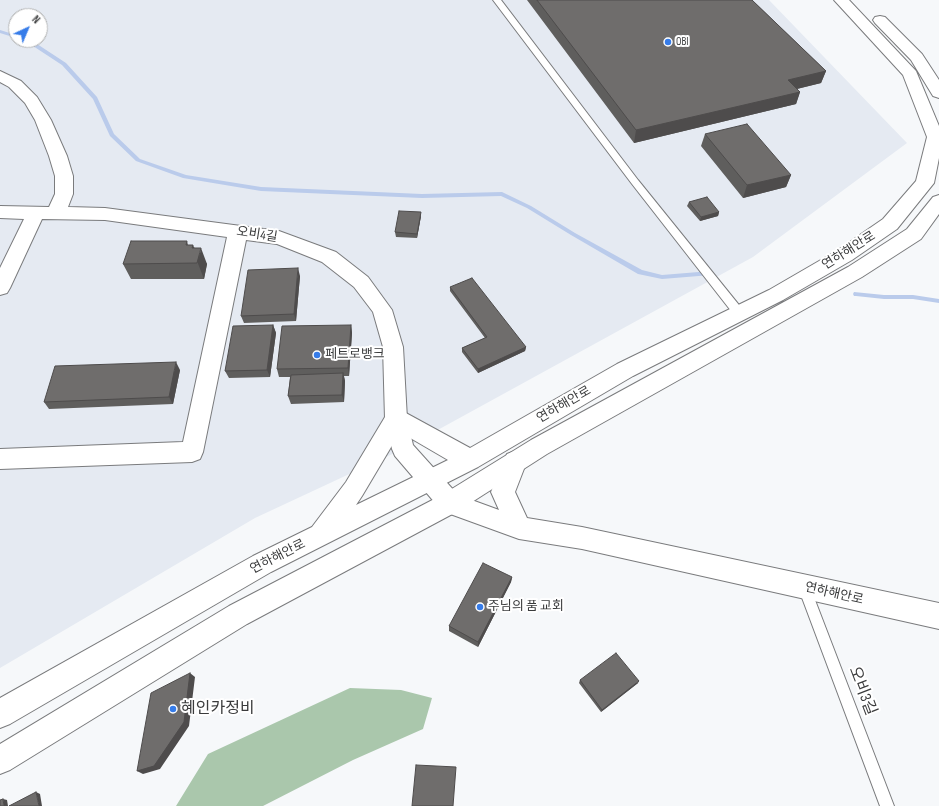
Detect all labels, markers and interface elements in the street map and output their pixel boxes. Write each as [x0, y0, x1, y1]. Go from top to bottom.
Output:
north arrow [8, 8, 48, 48]
text: N [29, 13, 43, 26]
place label: OBI [676, 35, 689, 49]
marker: OBI [663, 37, 673, 47]
street label: 오비4길 [235, 224, 279, 246]
street label: 연하해안로 [820, 229, 878, 273]
place label: 페트로뱅크 [325, 347, 385, 363]
marker: 페트로뱅크 [312, 350, 322, 360]
street label: 연하해안로 [534, 383, 594, 427]
street label: 연하해안로 [248, 536, 308, 578]
street label: 연하해안로 [803, 580, 865, 608]
place label: 주님의 품 교회 [488, 599, 564, 615]
marker: 주님의 품 교회 [475, 602, 485, 612]
street label: 오비3길 [844, 664, 880, 718]
place label: 혜인카정비 [181, 699, 255, 719]
marker: 혜인카정비 [168, 704, 178, 714]

